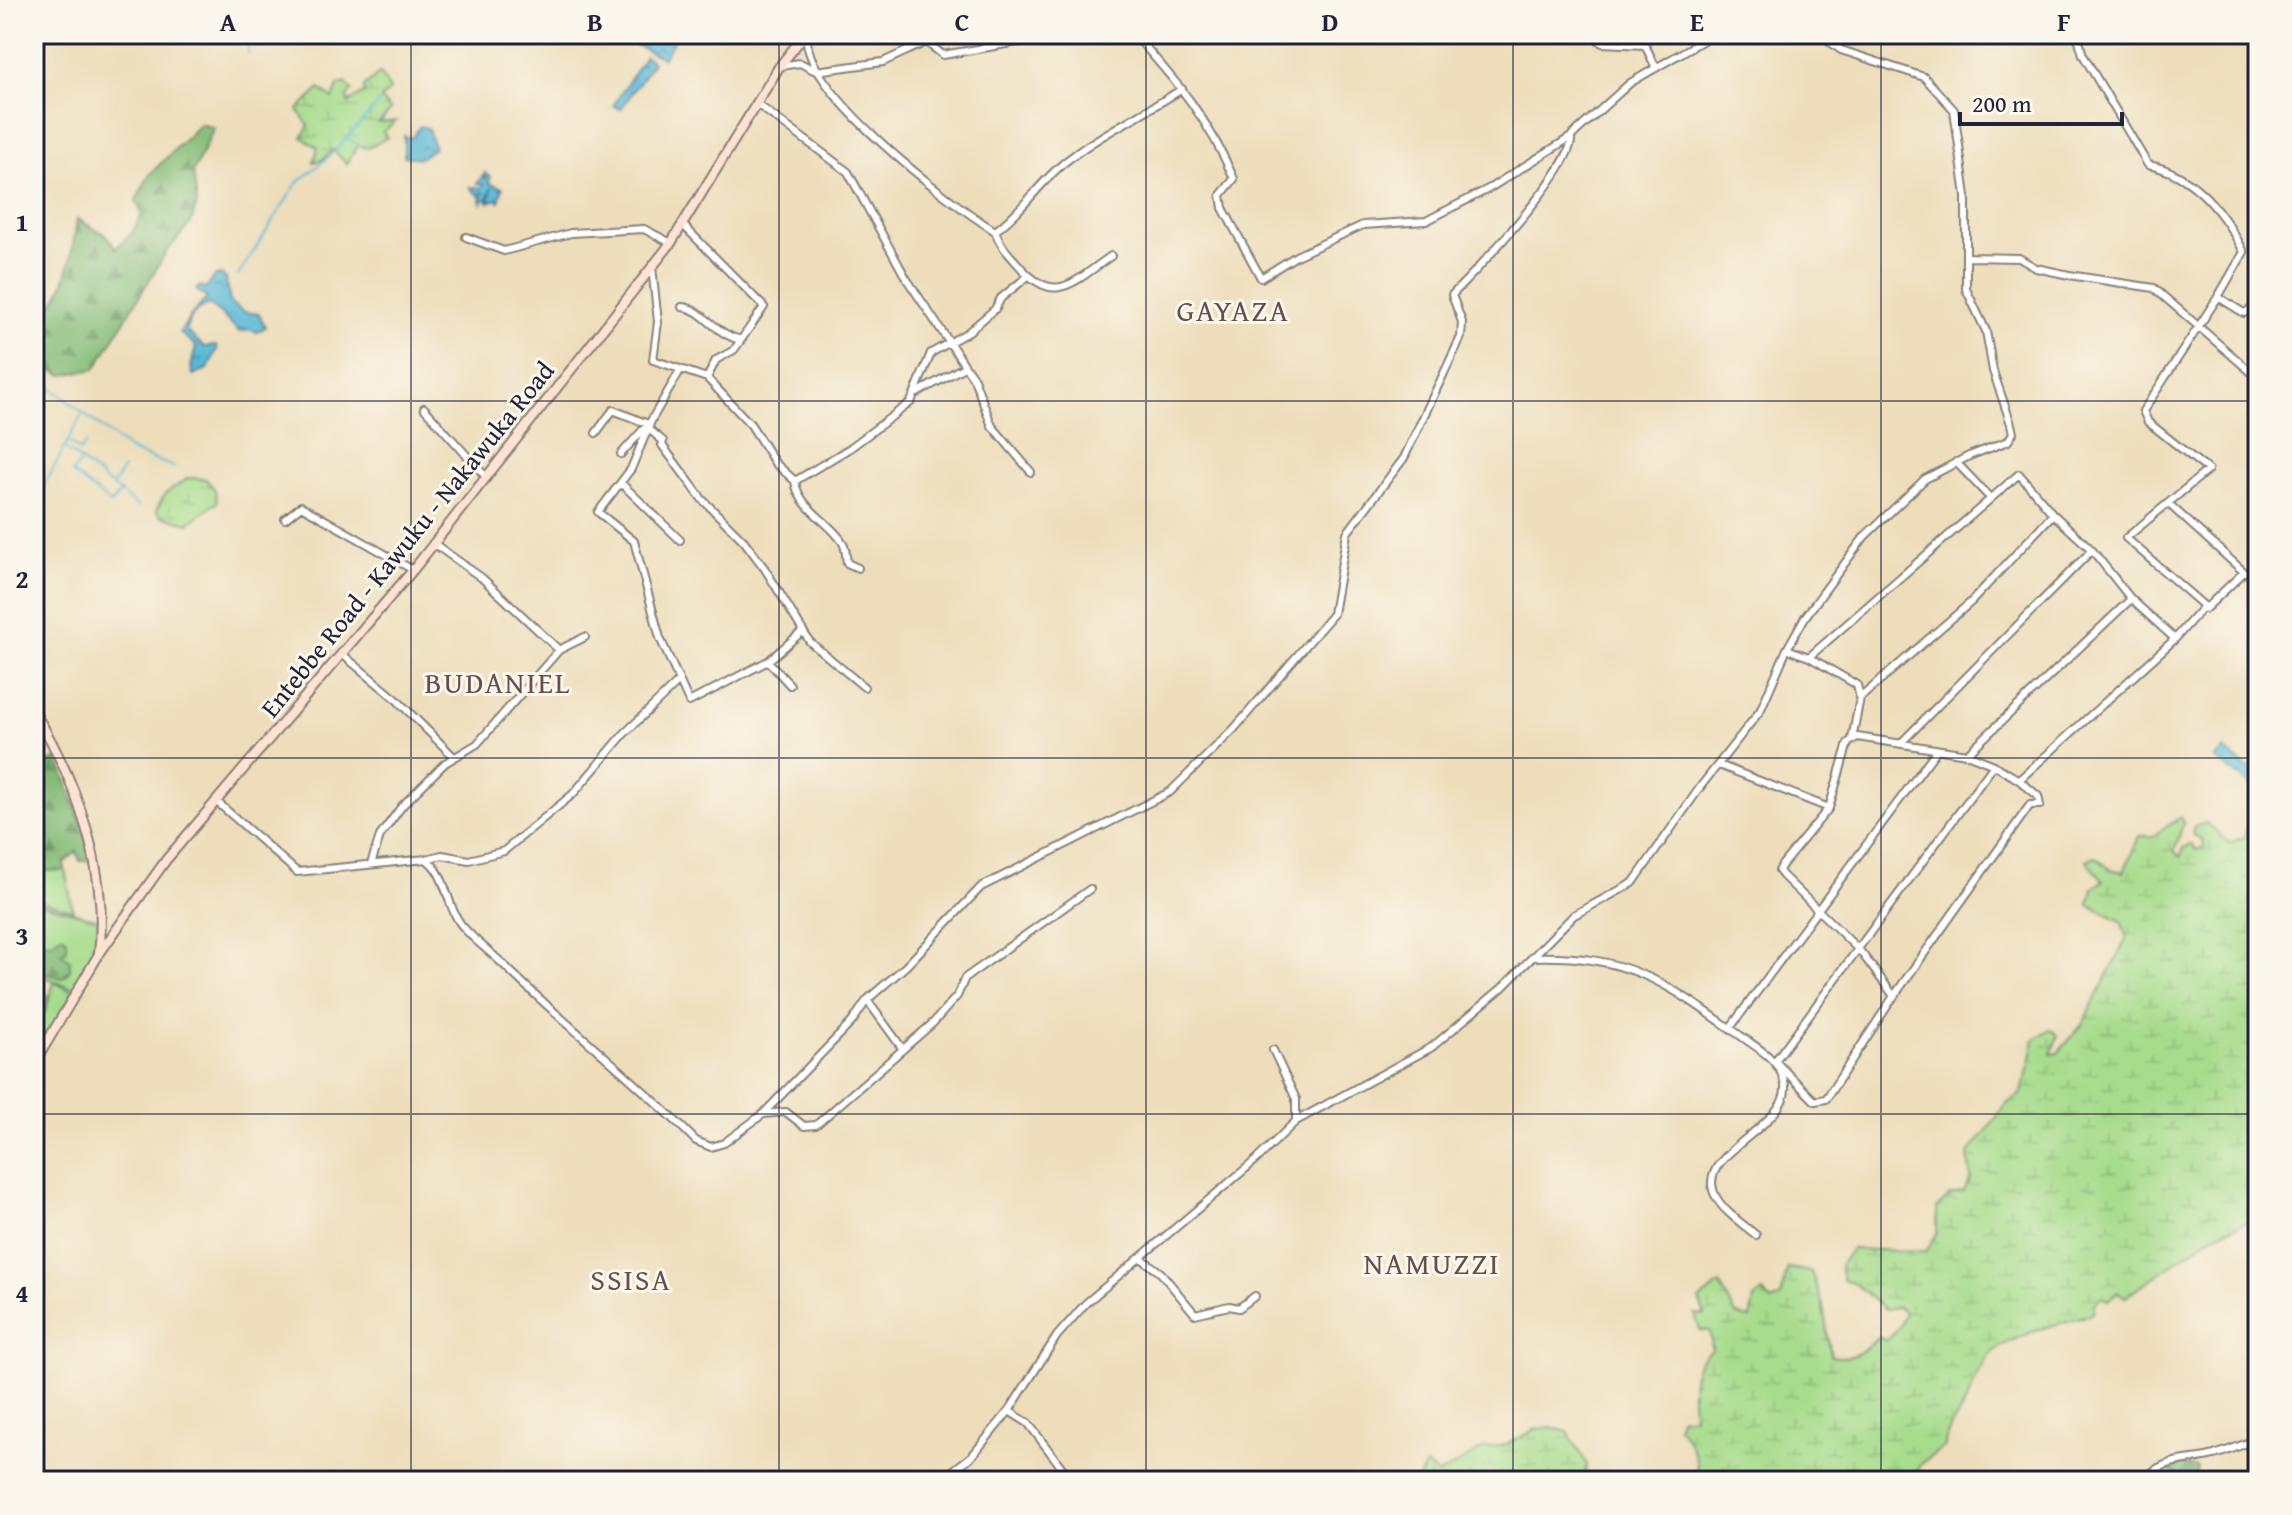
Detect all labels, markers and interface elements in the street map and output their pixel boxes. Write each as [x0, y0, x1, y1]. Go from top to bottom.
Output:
text: A [220, 2, 237, 41]
text: B [587, 2, 603, 41]
text: C [955, 2, 969, 41]
text: D [1322, 2, 1338, 41]
text: E [1690, 2, 1704, 41]
text: F [2057, 2, 2071, 41]
scale bar [1960, 76, 2122, 126]
text: 200 m [1972, 86, 2032, 121]
text: 1 [15, 202, 29, 241]
district label: GAYAZA [1176, 288, 1290, 332]
street label: Entebbe Road - Kawuku - Nakawuka Road [251, 352, 563, 726]
text: 2 [15, 559, 29, 598]
district label: BUDANIEL [425, 660, 571, 704]
text: 3 [15, 916, 29, 955]
district label: NAMUZZI [1363, 1241, 1501, 1285]
district label: SSISA [590, 1257, 672, 1301]
text: 4 [15, 1273, 29, 1312]

